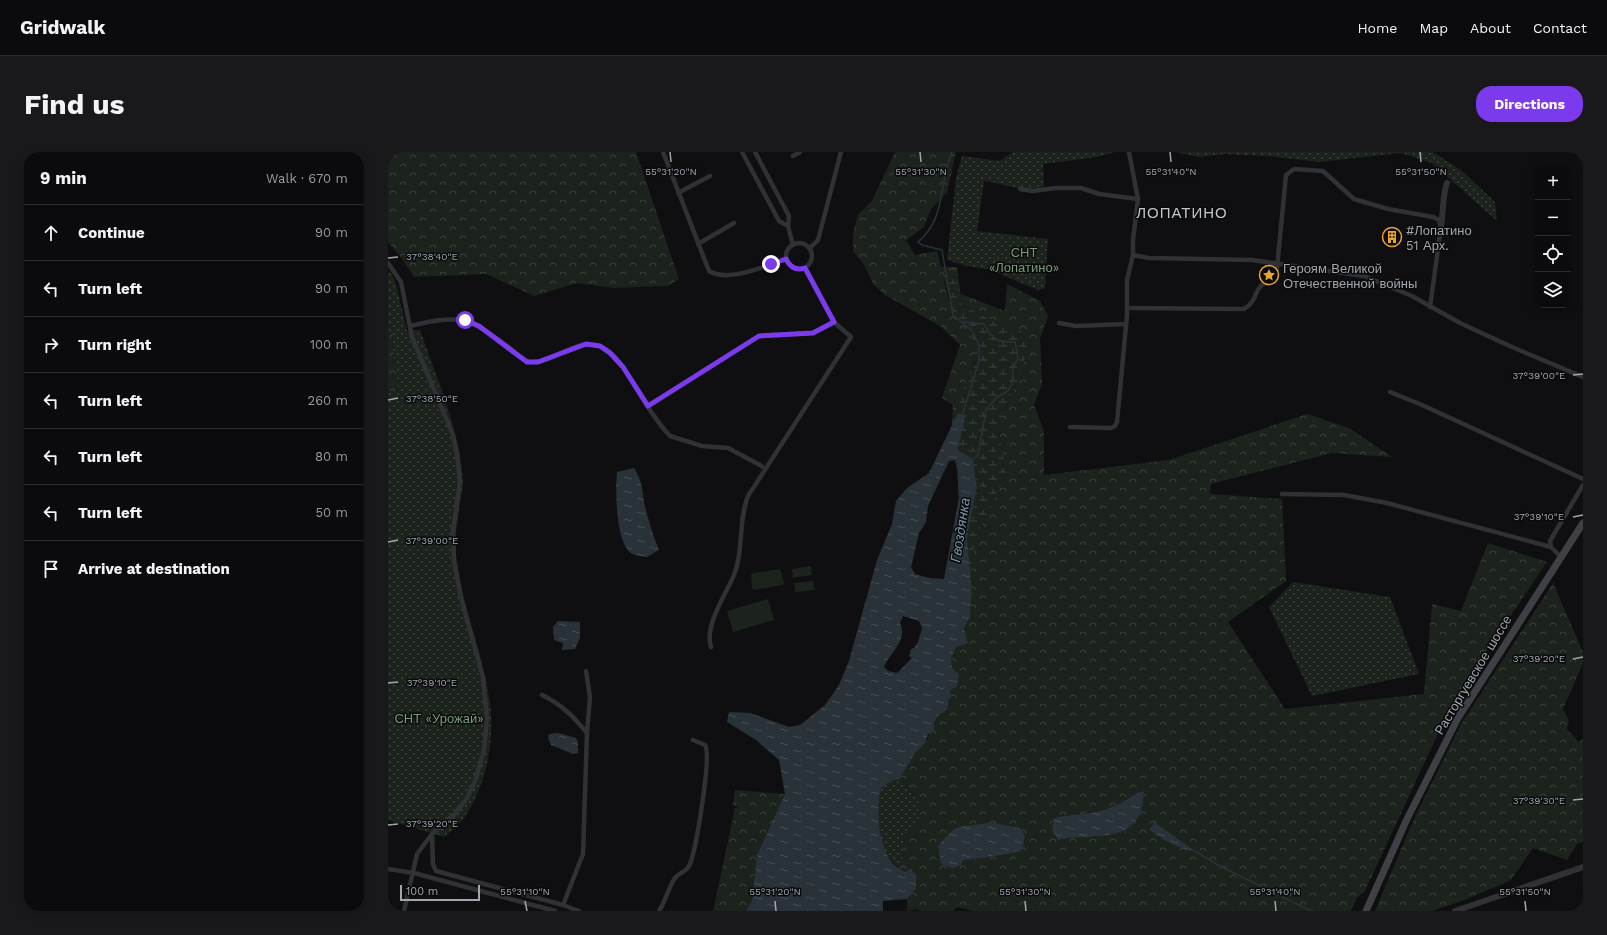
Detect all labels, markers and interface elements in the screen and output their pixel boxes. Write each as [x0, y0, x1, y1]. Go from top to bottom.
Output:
text: Gridwalk [20, 16, 105, 39]
text: Home [1357, 20, 1397, 36]
text: Map [1419, 20, 1448, 36]
text: About [1470, 20, 1511, 36]
text: Contact [1533, 20, 1587, 36]
button: Directions [1476, 86, 1583, 122]
text: Find us [24, 88, 124, 121]
map controls [1535, 164, 1571, 308]
button: + [1535, 164, 1571, 200]
text: 55°31'20"N [645, 166, 697, 177]
text: 55°31'30"N [895, 166, 947, 177]
text: 55°31'40"N [1145, 166, 1197, 177]
text: 55°31'50"N [1395, 166, 1447, 177]
text: 9 min [40, 168, 87, 188]
text: Walk · 670 m [266, 171, 348, 186]
button: − [1535, 200, 1571, 236]
district label: ЛОПАТИНО [1136, 204, 1228, 222]
icon: ahead [40, 222, 62, 244]
place label: #Лопатино 51 Арх. [1406, 223, 1472, 253]
text: Continue [78, 224, 145, 242]
text: 90 m [315, 225, 348, 240]
building icon: #Лопатино 51 Арх. [1381, 226, 1403, 248]
button: locate [1535, 236, 1571, 272]
park label: СНТ «Лопатино» [989, 245, 1059, 275]
text: 37°38'40"E [406, 251, 458, 262]
route end [762, 255, 780, 273]
place label: Героям Великой Отечественной войны [1283, 261, 1417, 291]
place icon: Героям Великой Отечественной войны [1258, 264, 1280, 286]
button: layers [1535, 272, 1571, 308]
icon: left [40, 278, 62, 300]
text: Turn left [78, 280, 142, 298]
text: 90 m [315, 281, 348, 296]
route start [456, 311, 474, 329]
icon: right [40, 334, 62, 356]
text: Turn right [78, 336, 151, 354]
text: 100 m [310, 337, 348, 352]
text: 37°39'00"E [1513, 370, 1565, 381]
icon: left [40, 390, 62, 412]
text: Turn left [78, 392, 142, 410]
text: 260 m [308, 393, 348, 408]
text: 37°38'50"E [406, 393, 458, 404]
icon: left [40, 446, 62, 468]
text: Turn left [78, 448, 142, 466]
text: 80 m [315, 449, 348, 464]
water label: Гвоздянка [947, 496, 973, 563]
icon: left [40, 502, 62, 524]
text: Turn left [78, 504, 142, 522]
text: 50 m [316, 505, 348, 520]
text: 37°39'10"E [1514, 511, 1564, 522]
text: 37°39'00"E [406, 535, 458, 546]
icon: arrive [40, 558, 62, 580]
text: Arrive at destination [78, 560, 230, 578]
street label: Расторгуевское шоссе [1431, 613, 1515, 737]
text: 37°39'20"E [1513, 653, 1565, 664]
text: 37°39'10"E [407, 677, 457, 688]
park label: СНТ «Урожай» [394, 711, 484, 726]
text: 37°39'30"E [1513, 795, 1565, 806]
text: 37°39'20"E [406, 818, 458, 829]
scale bar [400, 883, 480, 902]
text: 100 m [406, 885, 438, 898]
text: 55°31'10"N [500, 886, 550, 897]
text: 55°31'20"N [749, 886, 801, 897]
text: 55°31'30"N [999, 886, 1051, 897]
text: 55°31'40"N [1249, 886, 1301, 897]
text: 55°31'50"N [1499, 886, 1551, 897]

